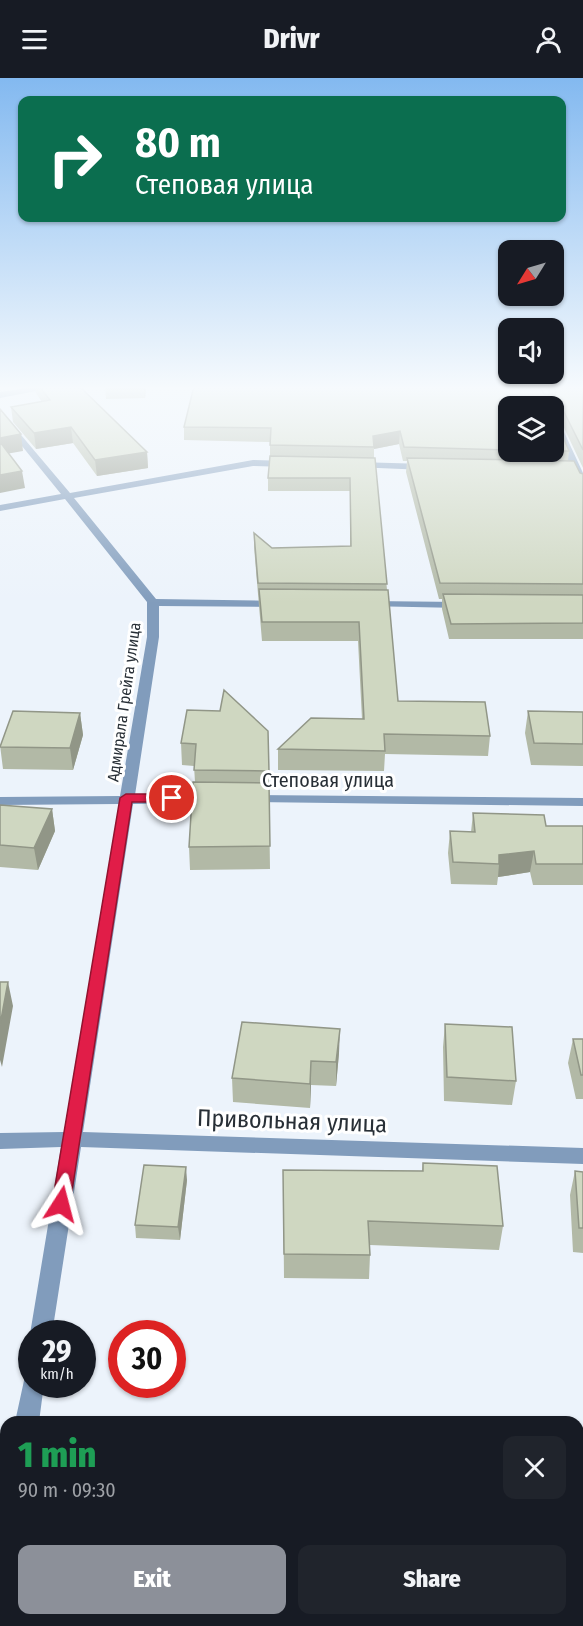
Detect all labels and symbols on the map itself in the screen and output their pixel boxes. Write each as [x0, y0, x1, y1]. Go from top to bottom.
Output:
north arrow [498, 240, 564, 306]
street label: Адмирала Грейга улица [103, 621, 145, 783]
street label: Степовая улица [262, 768, 394, 792]
pin [146, 772, 197, 823]
street label: Привольная улица [196, 1104, 388, 1138]
position arrow [29, 1172, 93, 1236]
speed limit sign: 30 [108, 1320, 186, 1398]

